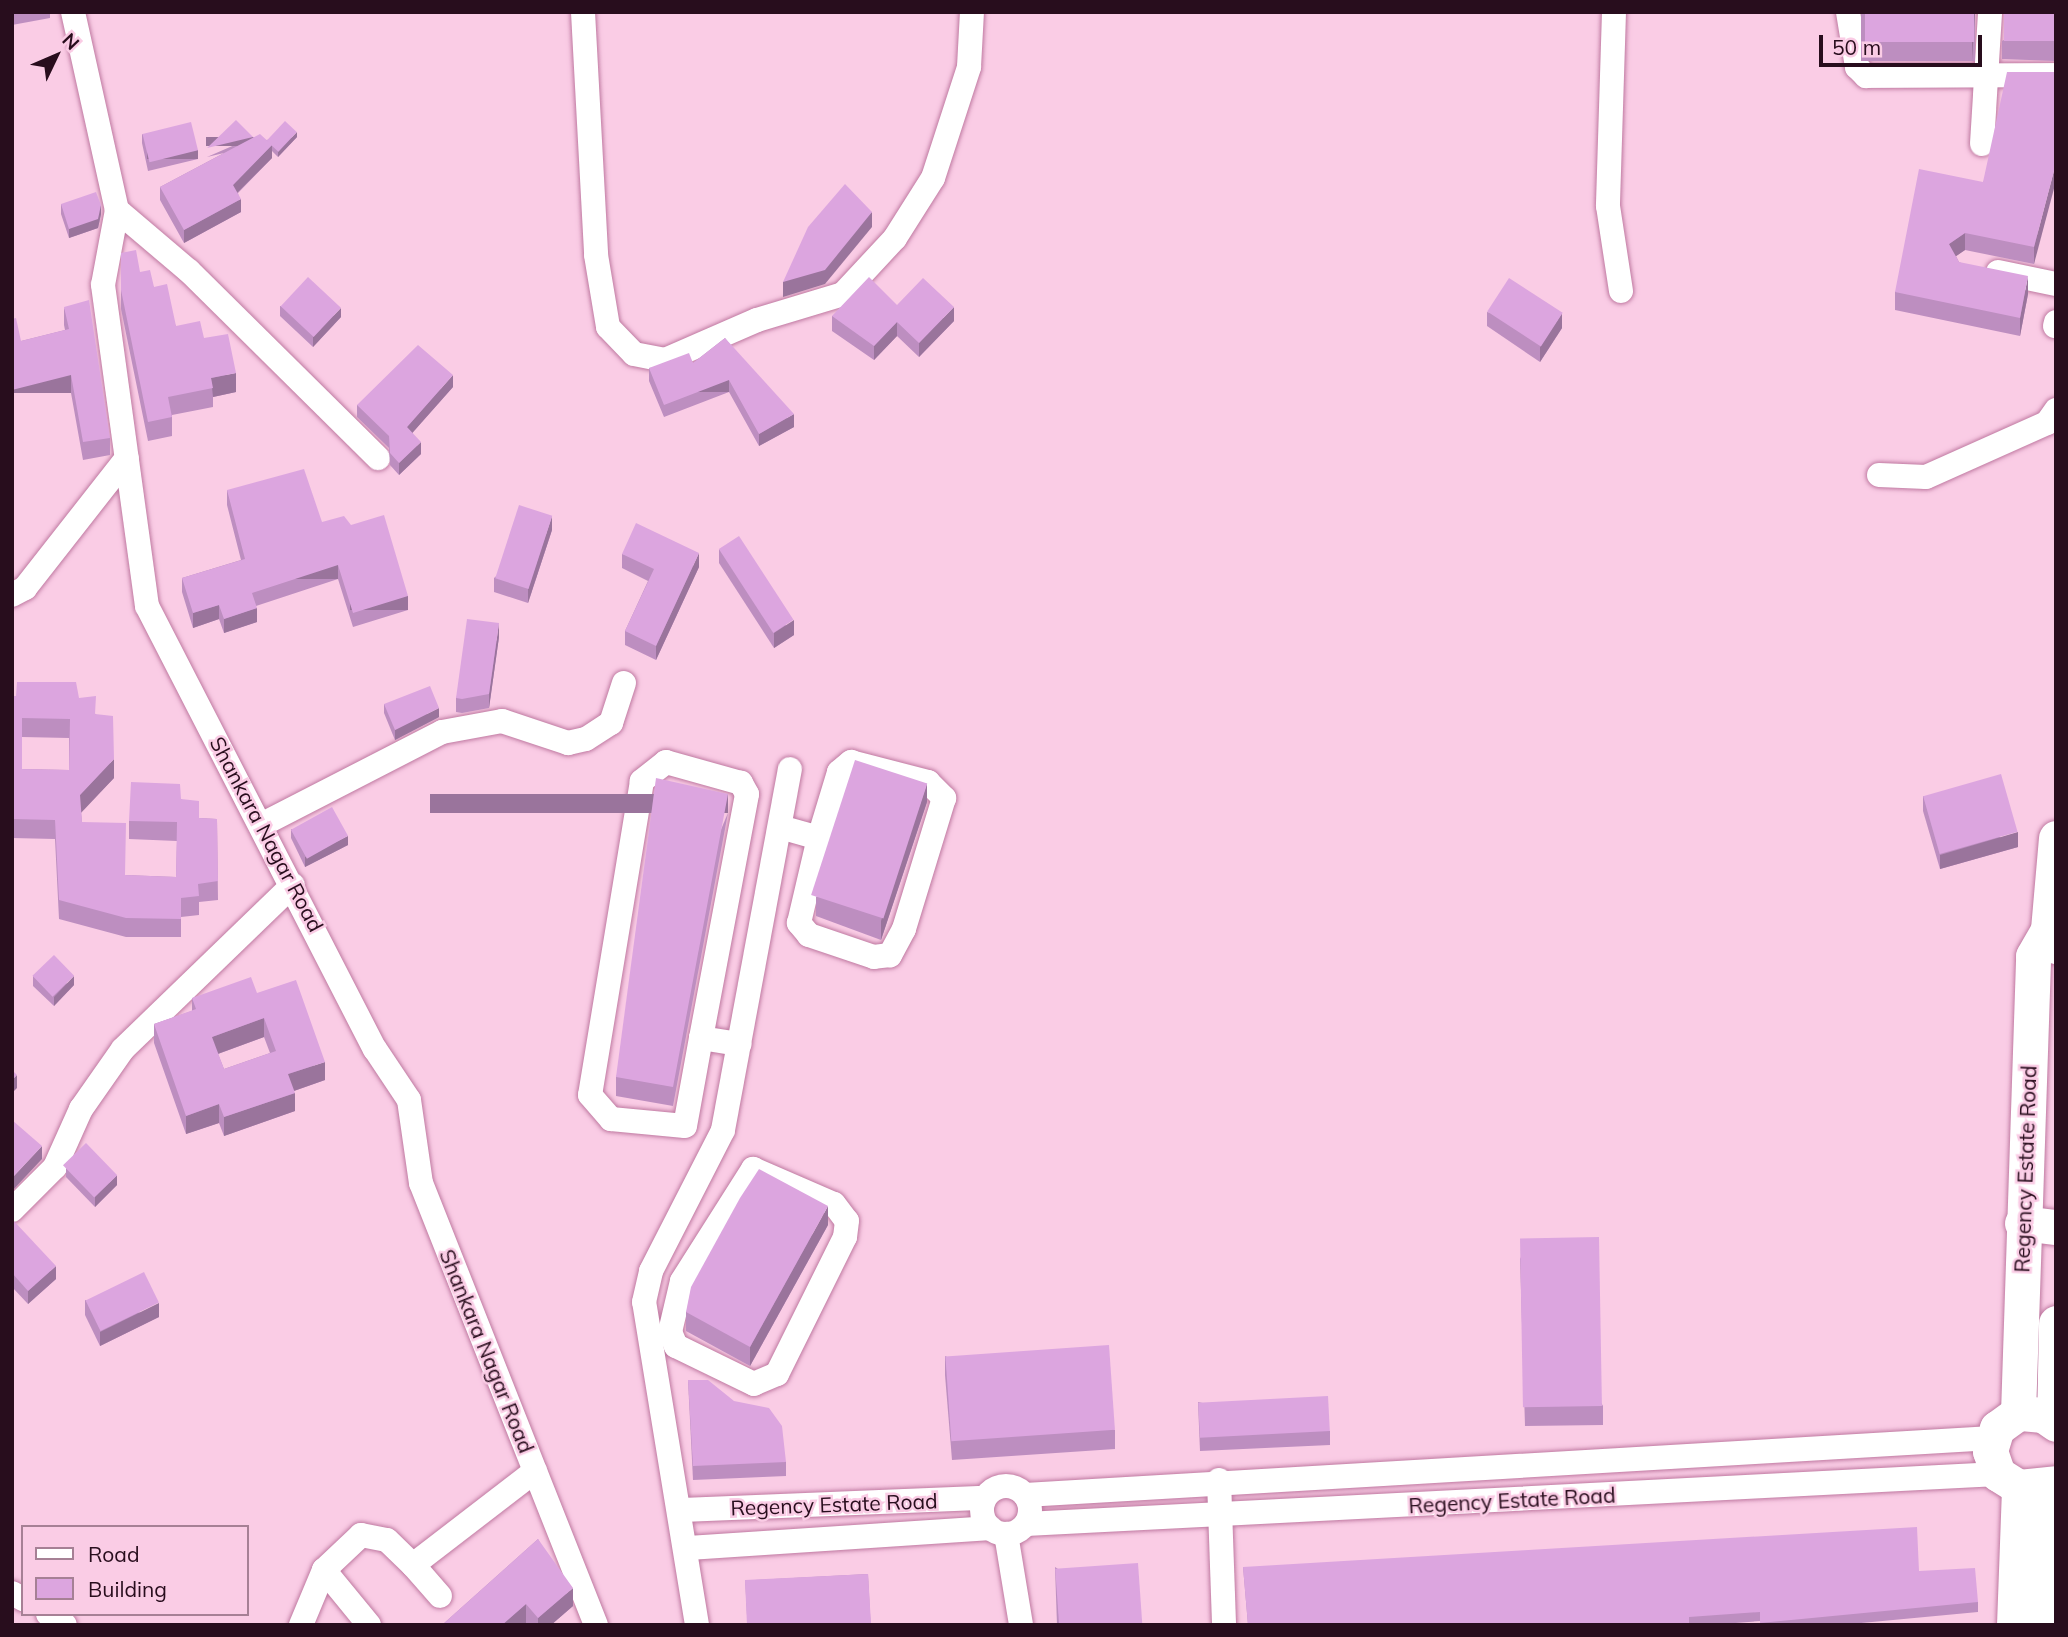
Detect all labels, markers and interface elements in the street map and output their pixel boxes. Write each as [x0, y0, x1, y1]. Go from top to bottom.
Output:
north arrow [21, 21, 91, 91]
scale bar [1823, 21, 1986, 65]
text: N [57, 28, 85, 55]
text: 50 m [1832, 34, 1881, 60]
street label: Shankara Nagar Road [205, 732, 329, 936]
street label: Regency Estate Road [2009, 1065, 2041, 1273]
street label: Shankara Nagar Road [435, 1246, 539, 1456]
street label: Regency Estate Road [1408, 1482, 1616, 1518]
street label: Regency Estate Road [730, 1488, 938, 1520]
legend [21, 1525, 248, 1616]
text: Road [88, 1541, 139, 1567]
text: Building [88, 1576, 167, 1602]

